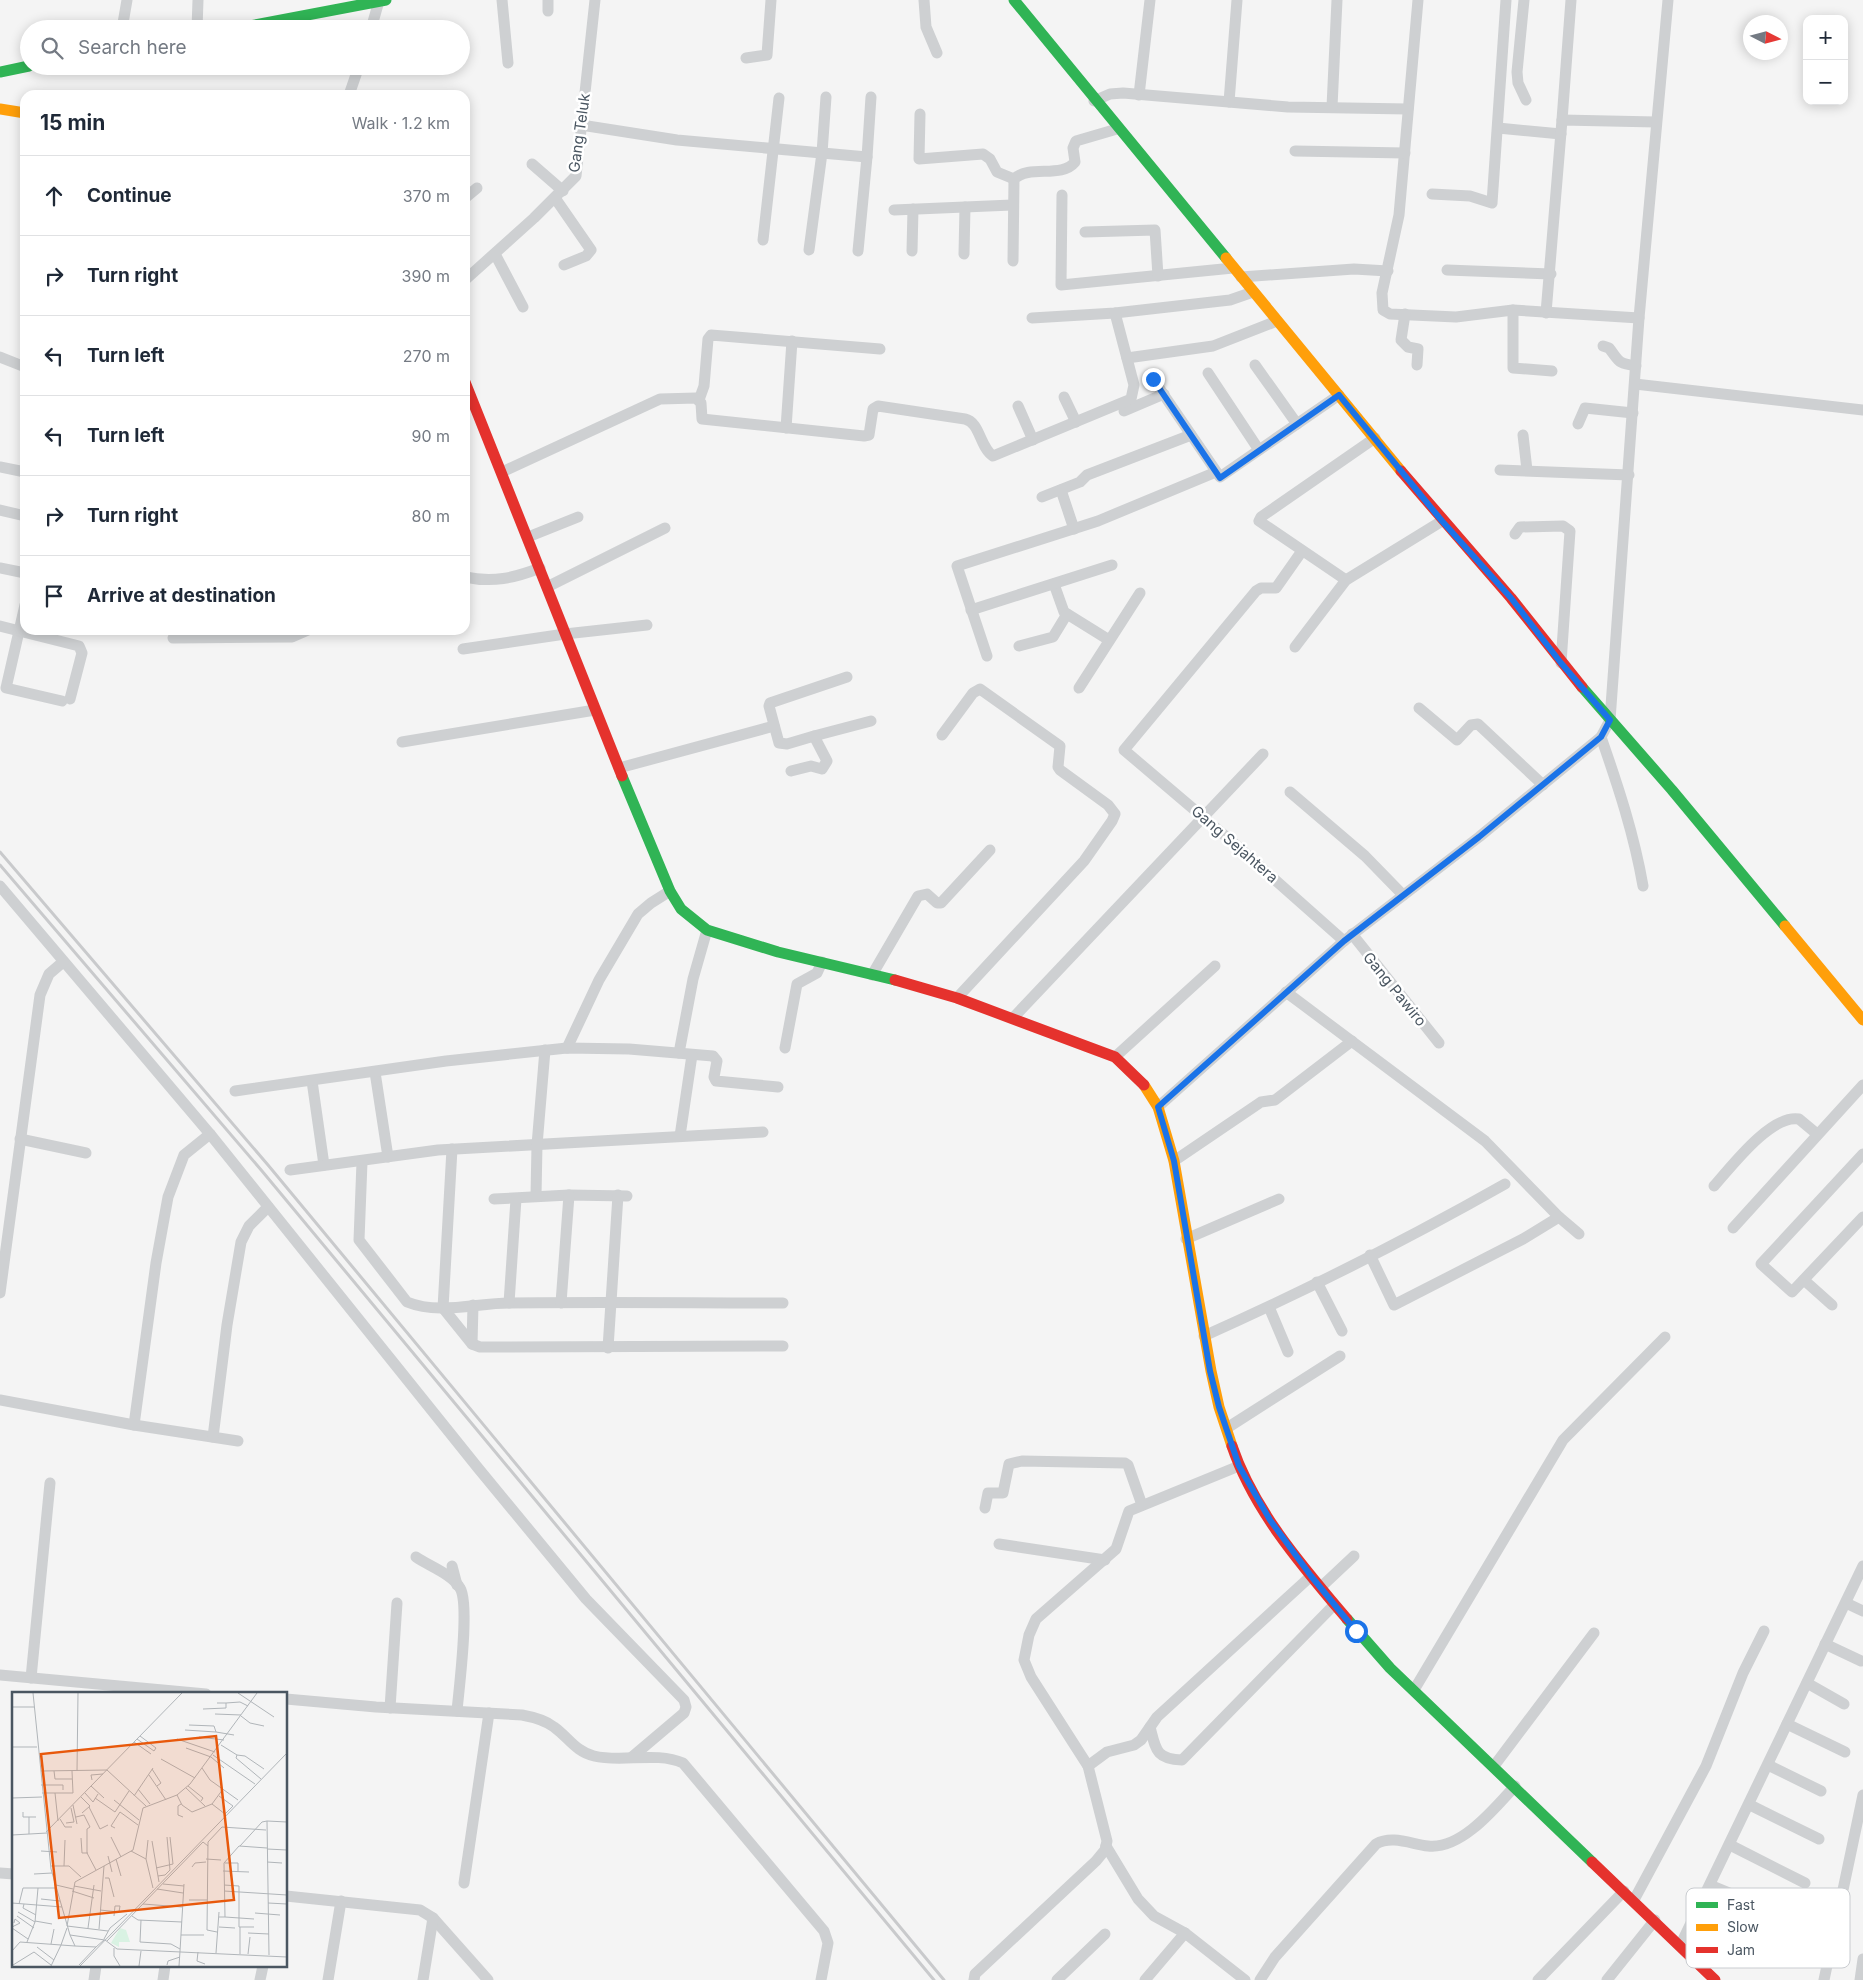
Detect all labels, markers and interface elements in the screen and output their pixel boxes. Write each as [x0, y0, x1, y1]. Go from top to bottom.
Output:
north arrow [1743, 15, 1788, 60]
map controls [1803, 15, 1848, 105]
button: + [1803, 15, 1848, 60]
search box [20, 20, 470, 75]
icon: search [38, 34, 66, 62]
text: Search here [78, 36, 187, 59]
button: − [1803, 60, 1848, 105]
street label: Gang Teluk [564, 91, 594, 174]
text: 15 min [40, 110, 105, 135]
text: Walk · 1.2 km [352, 113, 450, 133]
icon: ahead [40, 182, 68, 210]
text: Continue [87, 184, 172, 207]
text: 370 m [403, 186, 450, 206]
icon: right [40, 262, 68, 290]
text: Turn right [87, 264, 178, 287]
text: 390 m [402, 266, 450, 286]
icon: left [40, 342, 68, 370]
text: Turn left [87, 344, 165, 367]
text: 270 m [403, 346, 450, 366]
route end [1142, 368, 1165, 391]
icon: left [40, 422, 68, 450]
text: Turn left [87, 424, 165, 447]
text: 90 m [411, 426, 450, 446]
icon: right [40, 502, 68, 530]
text: Turn right [87, 504, 178, 527]
text: 80 m [411, 506, 450, 526]
icon: arrive [40, 582, 68, 610]
text: Arrive at destination [87, 584, 276, 607]
street label: Gang Sejahtera [1188, 801, 1282, 887]
street label: Gang Pawiro [1359, 948, 1431, 1030]
route start [1345, 1620, 1368, 1643]
inset map [12, 1692, 288, 1968]
legend [1686, 1888, 1850, 1968]
text: Fast [1727, 1896, 1755, 1913]
text: Slow [1727, 1918, 1759, 1935]
text: Jam [1727, 1941, 1755, 1958]

